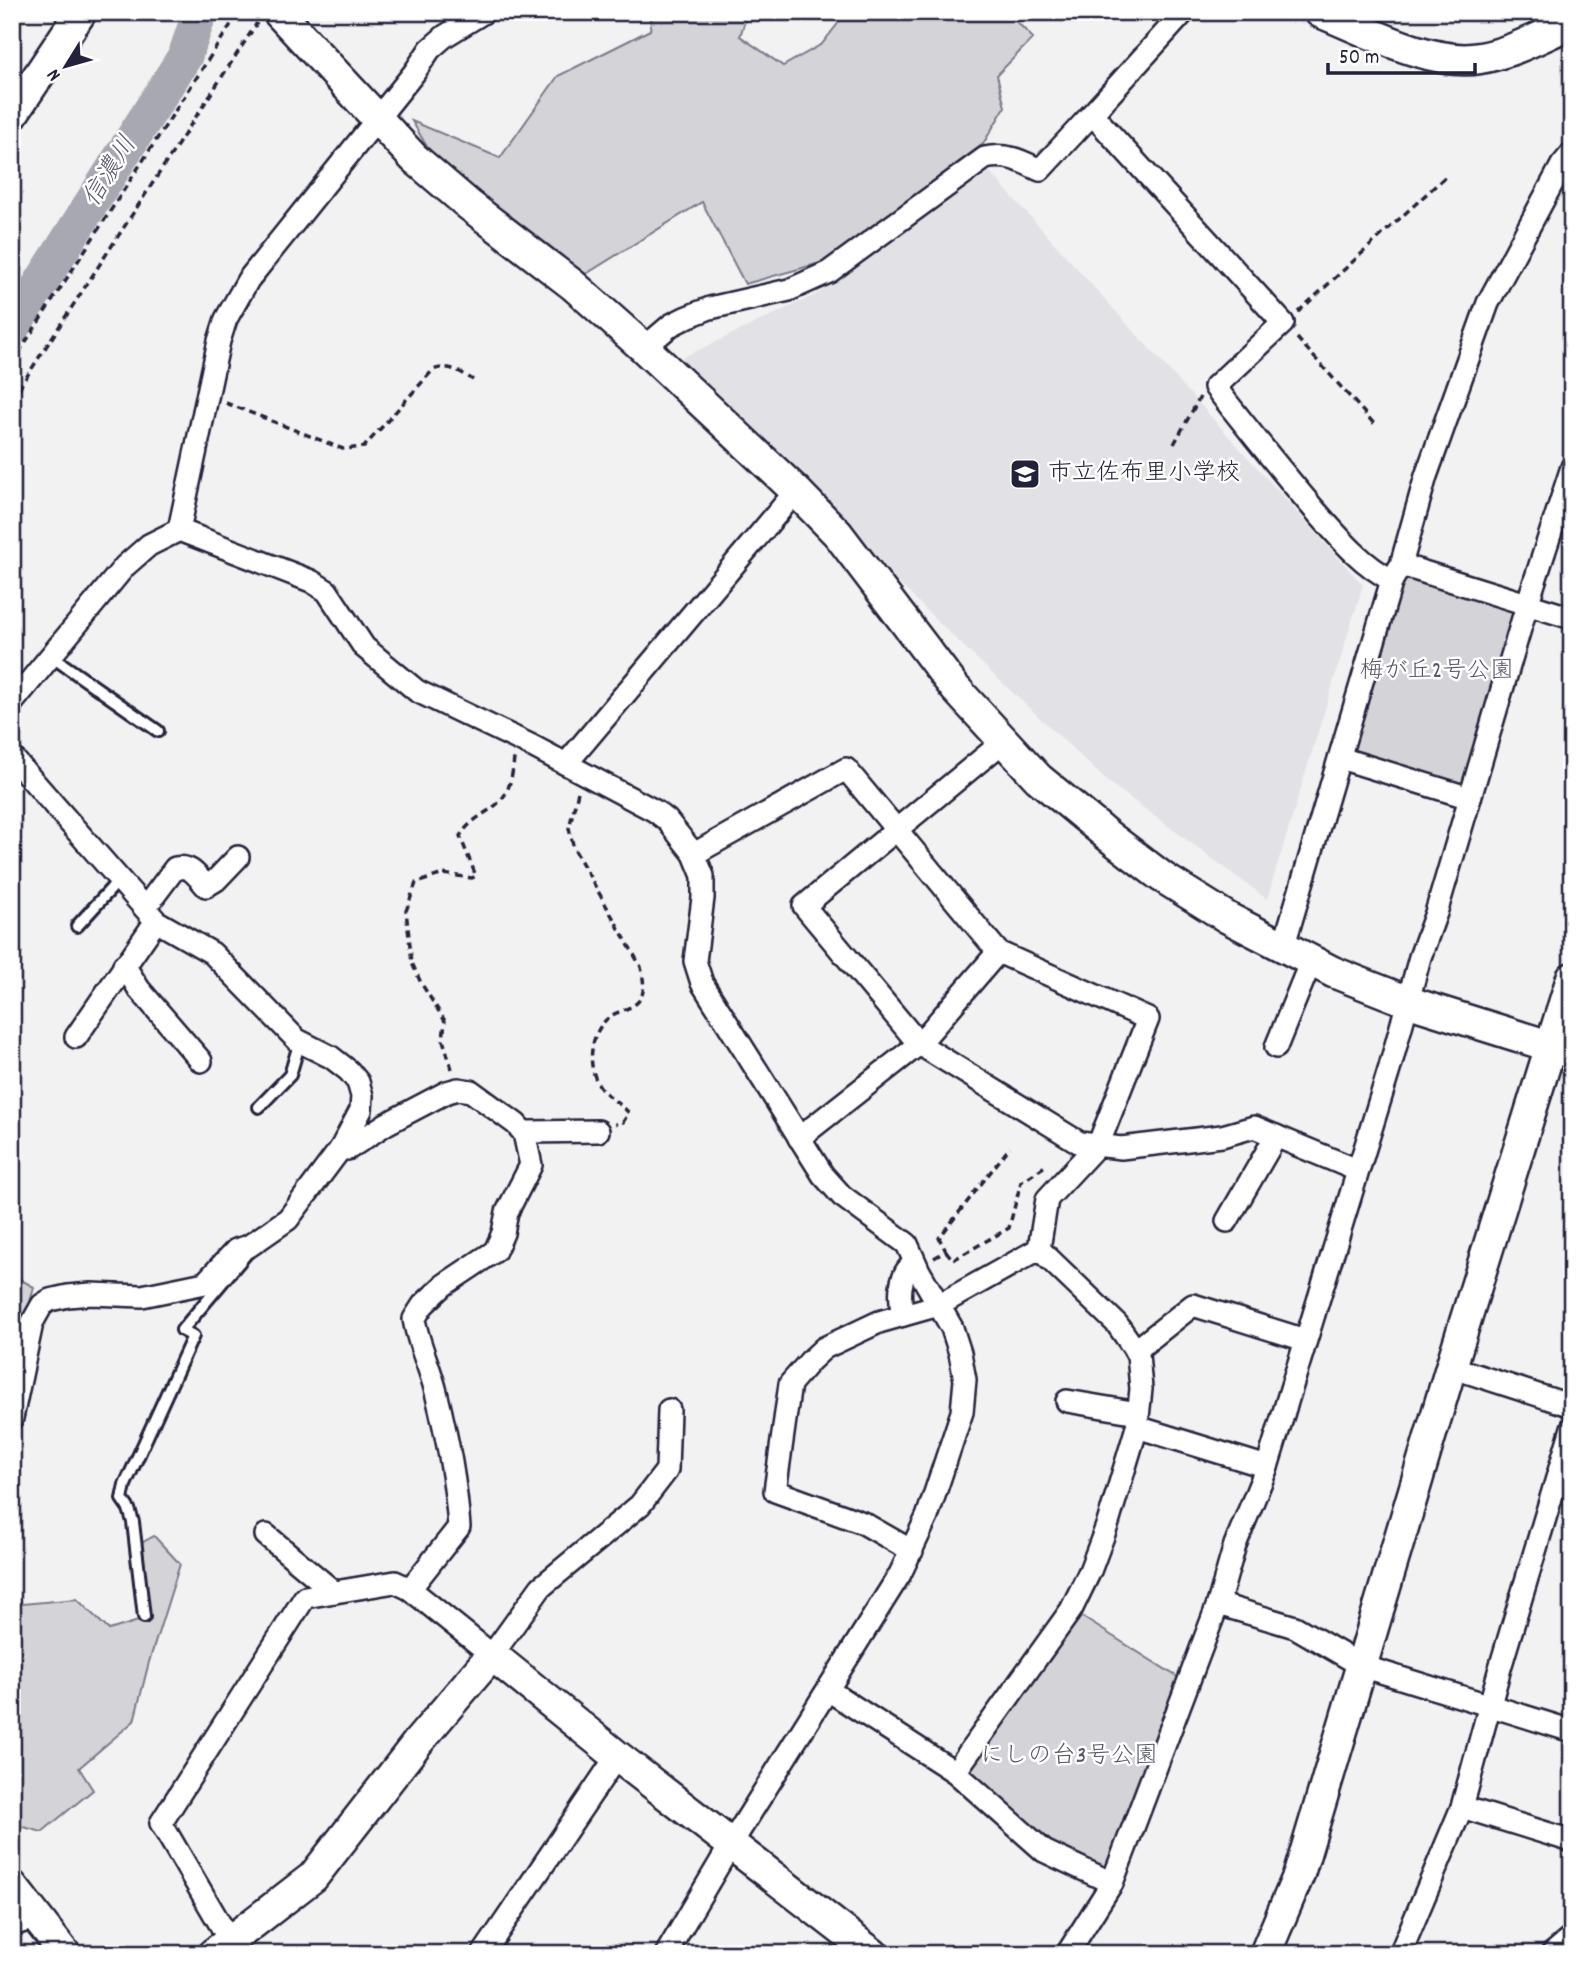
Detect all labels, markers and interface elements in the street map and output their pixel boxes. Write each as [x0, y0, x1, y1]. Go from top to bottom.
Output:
north arrow [32, 32, 102, 102]
scale bar [1328, 32, 1476, 76]
text: 50 m [1339, 44, 1379, 74]
text: N [42, 62, 69, 86]
water label: 信濃川 [75, 129, 147, 215]
school or university icon: 市立佐布里小学校 [1008, 457, 1042, 491]
place label: 市立佐布里小学校 [1048, 457, 1240, 491]
park label: 梅が丘2号公園 [1360, 655, 1514, 689]
park label: にしの台3号公園 [980, 1740, 1158, 1774]

